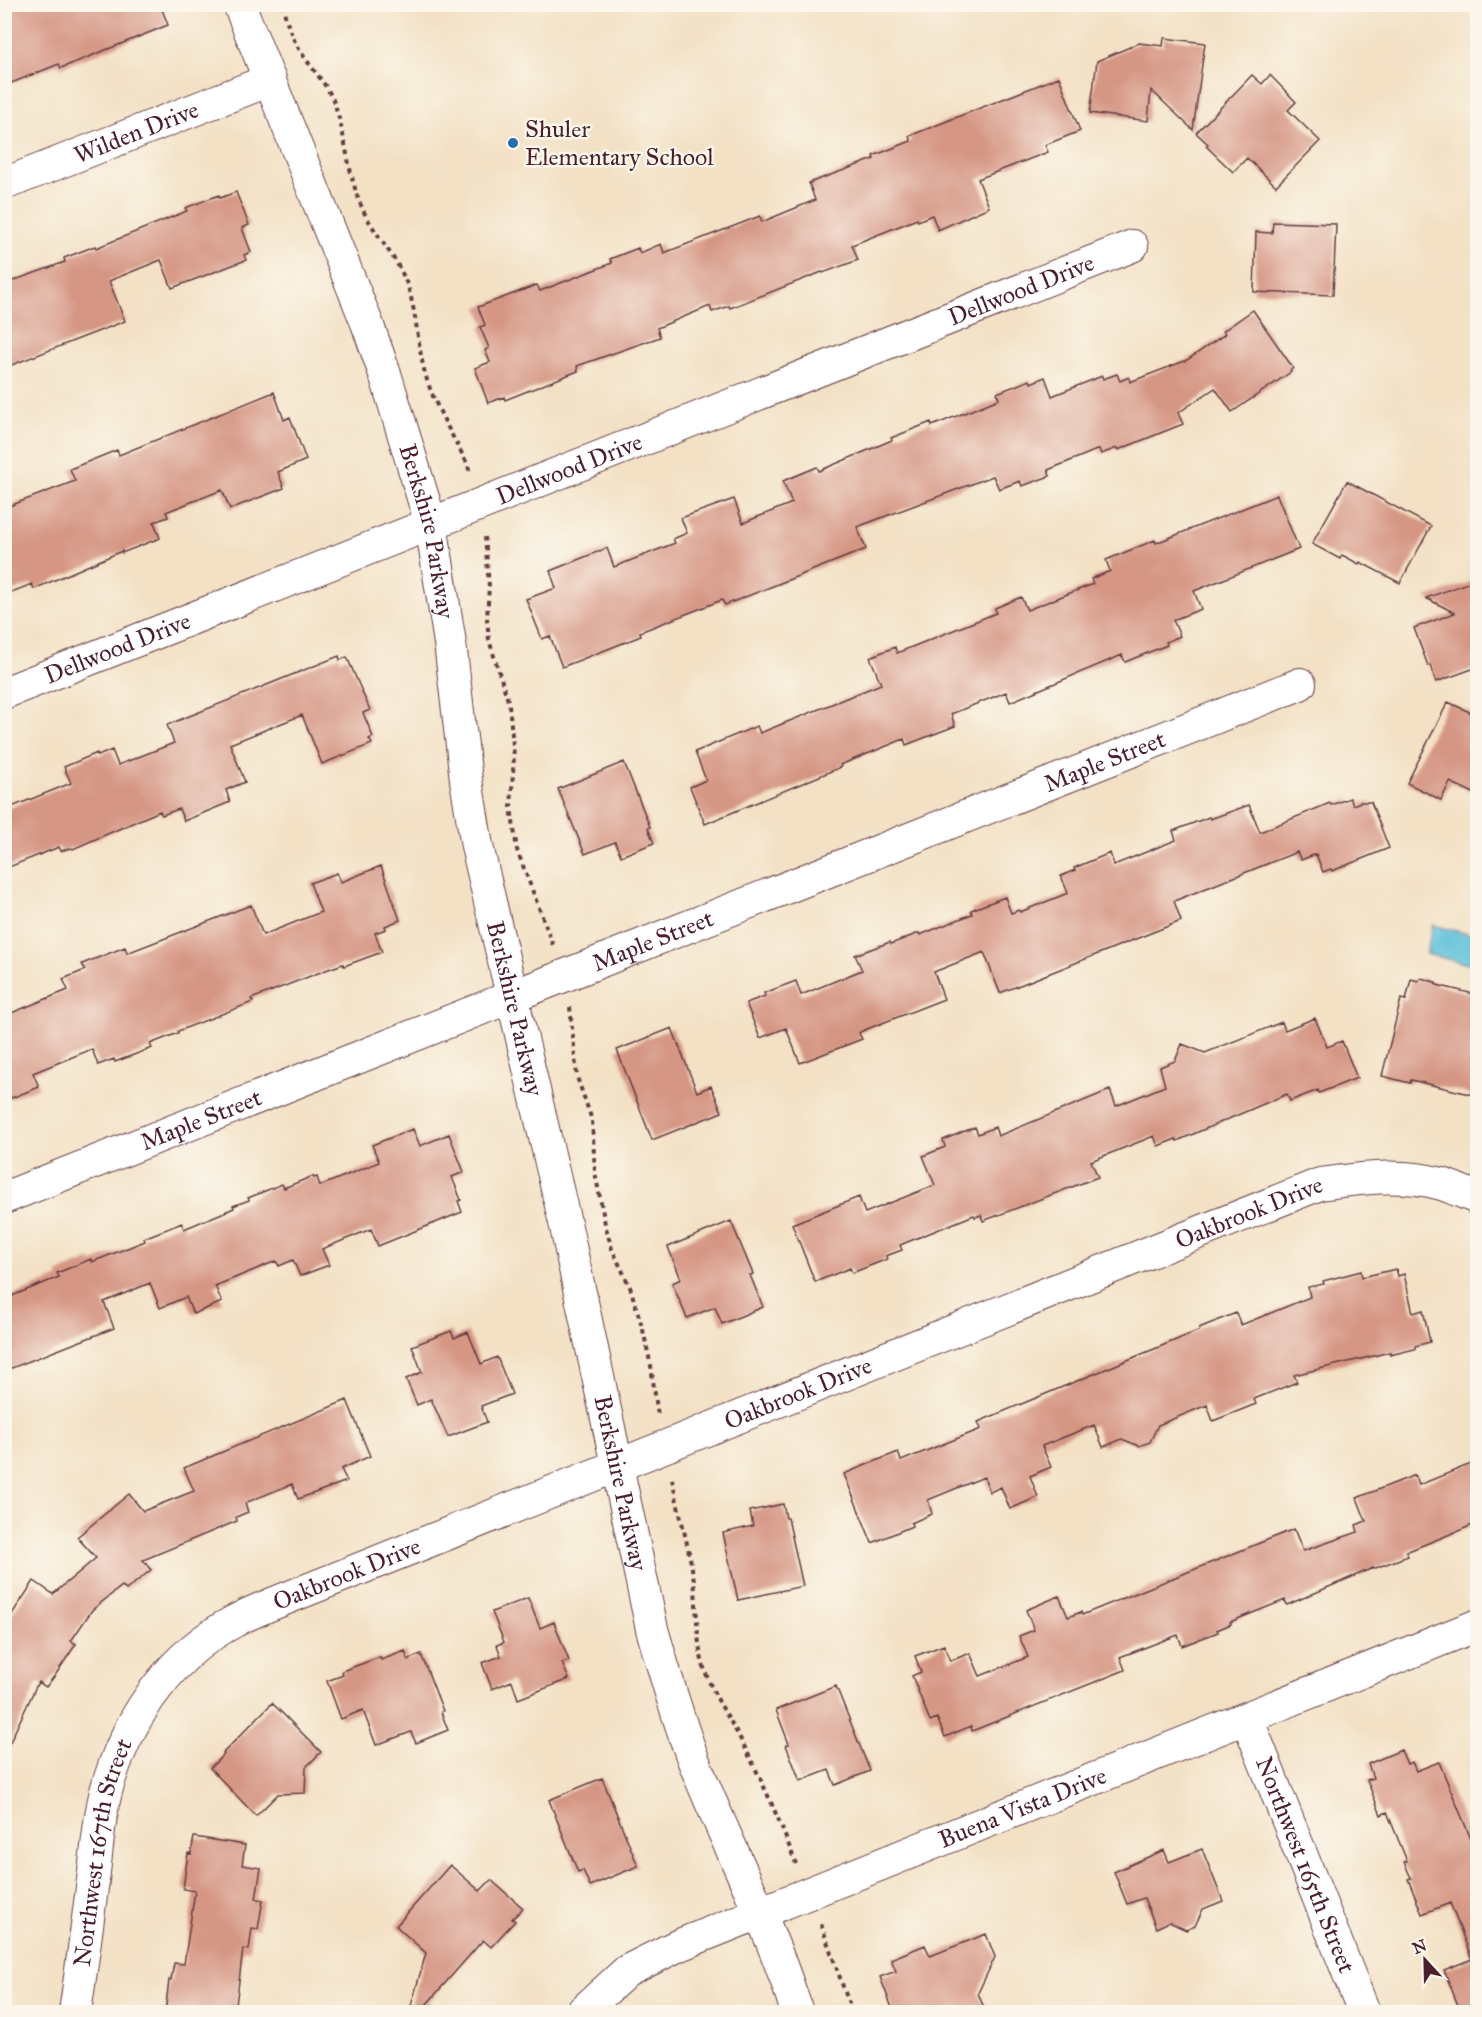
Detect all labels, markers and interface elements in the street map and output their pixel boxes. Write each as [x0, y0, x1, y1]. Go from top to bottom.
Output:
street label: Wilden Drive [70, 94, 203, 170]
place label: Shuler Elementary School [525, 114, 714, 172]
marker: Shuler Elementary School [506, 136, 520, 150]
street label: Dellwood Drive [944, 248, 1098, 332]
street label: Dellwood Drive [492, 427, 647, 511]
street label: Berkshire Parkway [392, 440, 461, 622]
street label: Dellwood Drive [40, 606, 195, 690]
street label: Maple Street [1040, 724, 1170, 799]
street label: Maple Street [588, 903, 718, 978]
street label: Berkshire Parkway [480, 918, 550, 1100]
street label: Maple Street [136, 1082, 267, 1157]
street label: Oakbrook Drive [1171, 1169, 1327, 1255]
street label: Oakbrook Drive [720, 1350, 876, 1436]
street label: Berkshire Parkway [587, 1392, 654, 1574]
street label: Oakbrook Drive [269, 1531, 425, 1617]
street label: Northwest 167th Street [67, 1733, 139, 1969]
street label: Northwest 165th Street [1249, 1752, 1362, 1978]
street label: Buena Vista Drive [934, 1760, 1111, 1855]
north arrow [1395, 1930, 1455, 1990]
text: N [1410, 1935, 1430, 1958]

